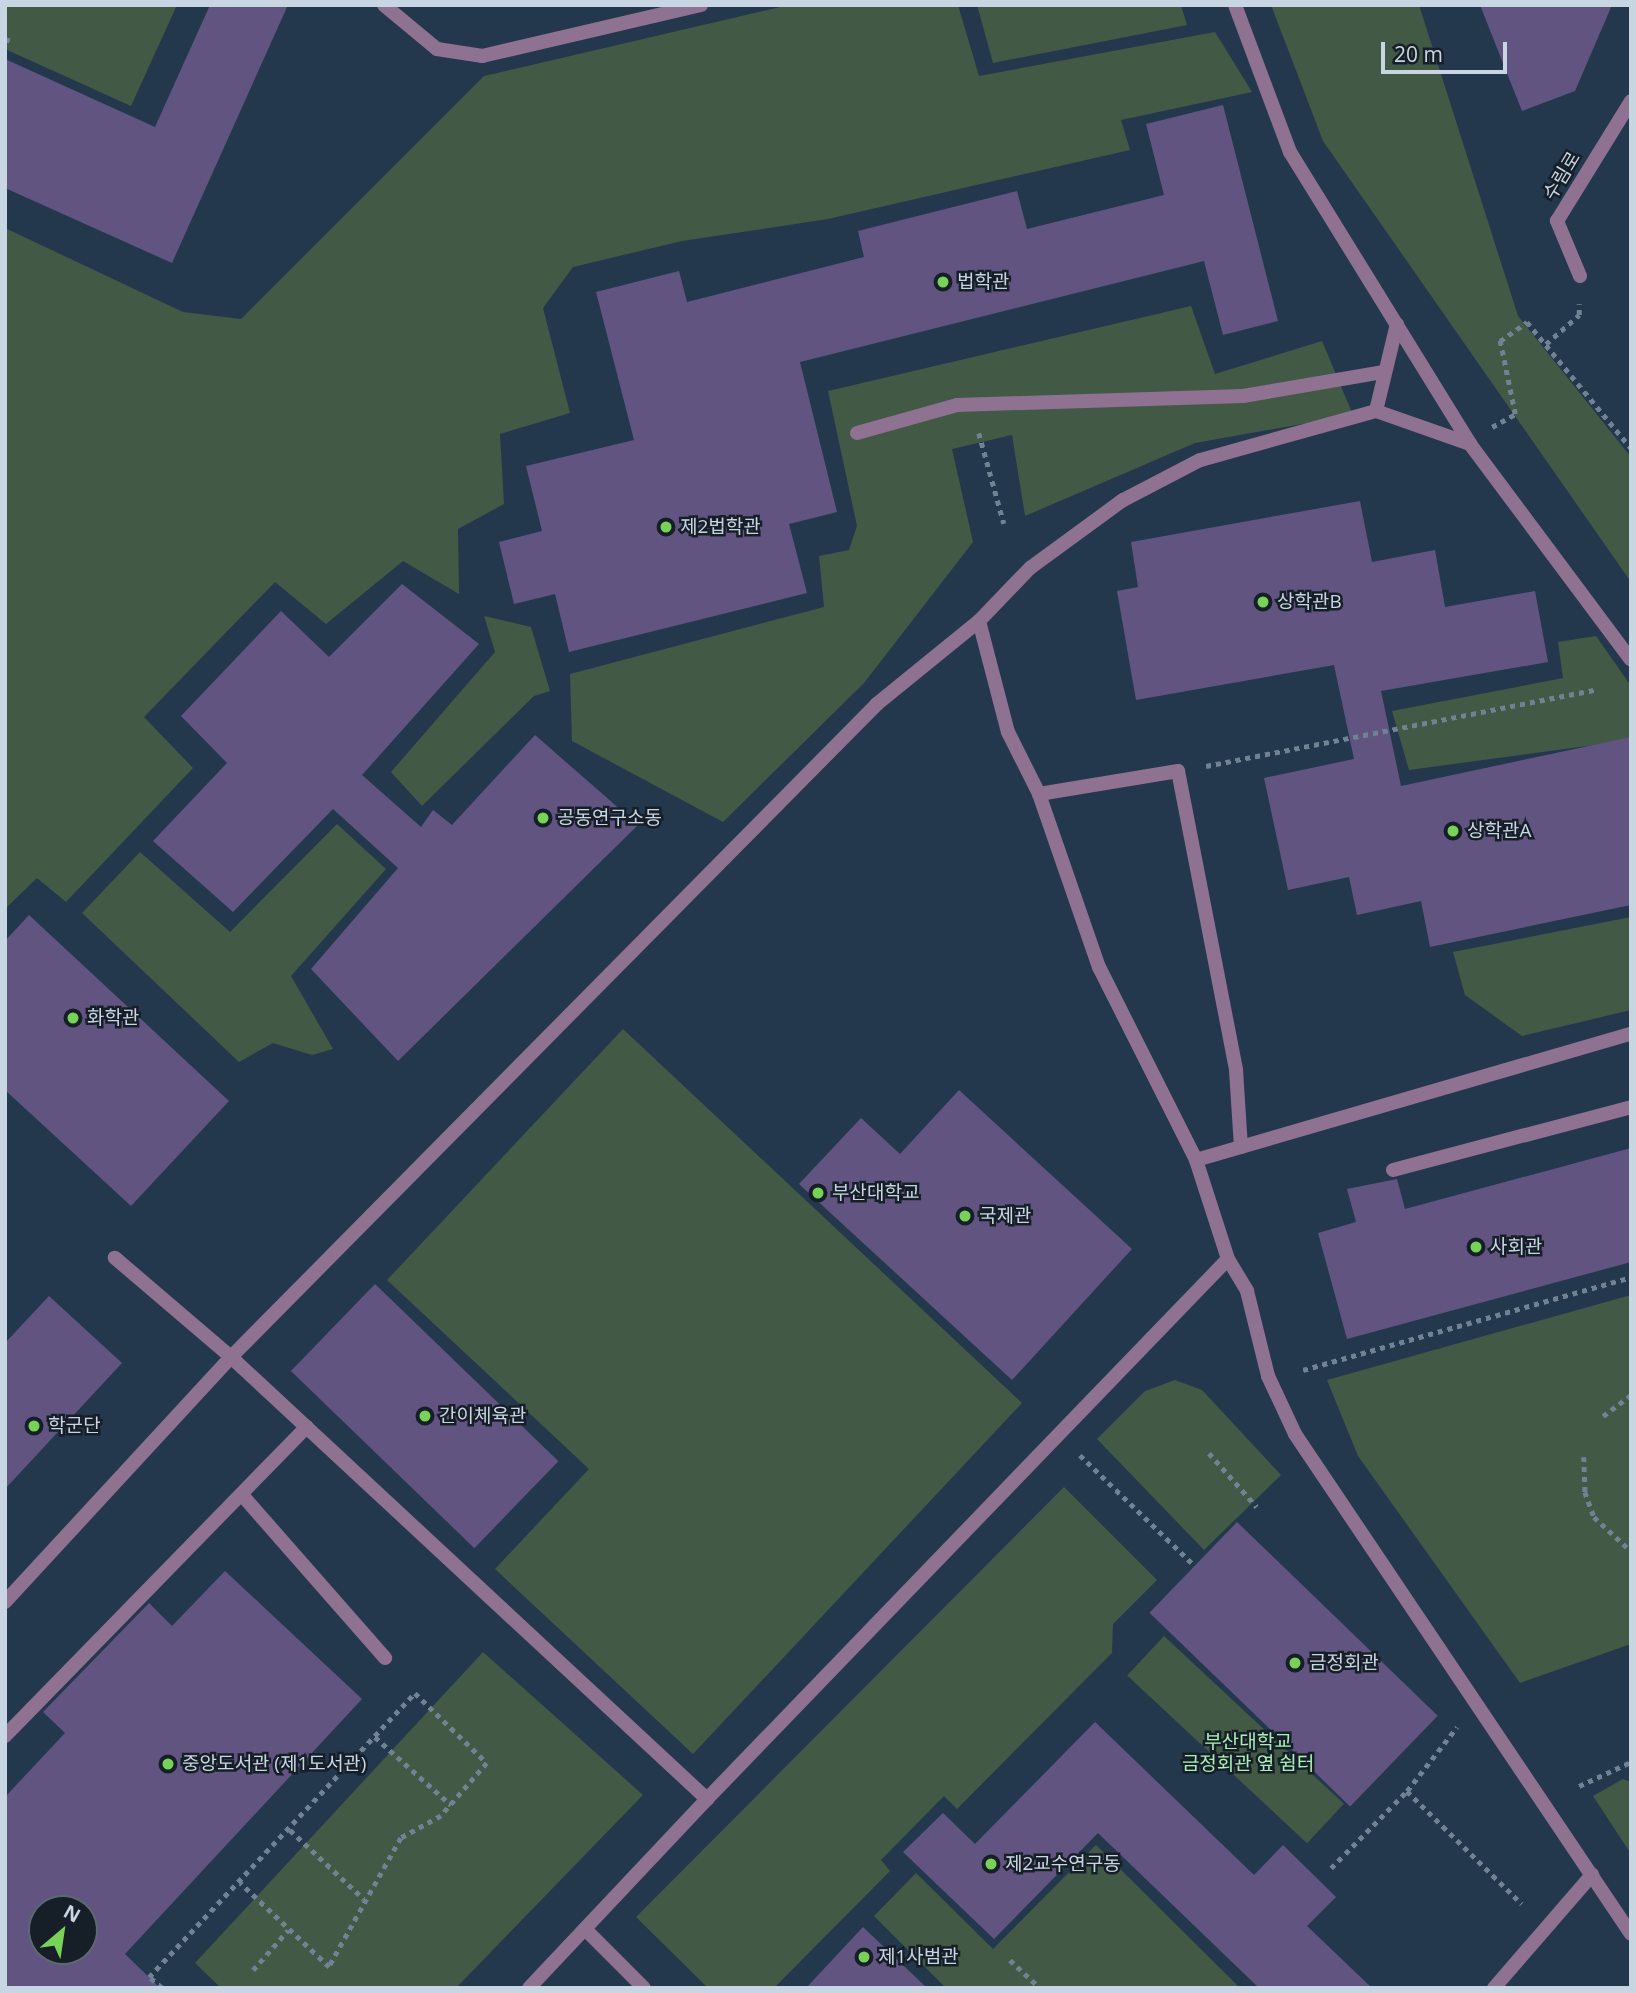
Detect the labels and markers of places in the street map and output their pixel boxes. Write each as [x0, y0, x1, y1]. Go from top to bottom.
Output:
place label: 법학관 [957, 271, 1009, 293]
marker: 법학관 [935, 274, 951, 290]
place label: 제2법학관 [680, 516, 761, 538]
marker: 제2법학관 [658, 519, 674, 535]
place label: 상학관B [1277, 591, 1342, 613]
marker: 상학관B [1255, 594, 1271, 610]
place label: 공동연구소동 [557, 807, 662, 829]
marker: 공동연구소동 [535, 810, 551, 826]
place label: 상학관A [1467, 820, 1531, 842]
marker: 상학관A [1445, 823, 1461, 839]
place label: 화학관 [87, 1007, 139, 1029]
marker: 화학관 [65, 1010, 81, 1026]
place label: 부산대학교 [832, 1182, 919, 1204]
marker: 부산대학교 [810, 1185, 826, 1201]
place label: 국제관 [979, 1205, 1031, 1227]
marker: 국제관 [957, 1208, 973, 1224]
place label: 사회관 [1490, 1236, 1542, 1258]
marker: 사회관 [1468, 1239, 1484, 1255]
place label: 간이체육관 [439, 1405, 526, 1427]
marker: 간이체육관 [417, 1408, 433, 1424]
place label: 학군단 [48, 1415, 100, 1437]
marker: 학군단 [26, 1418, 42, 1434]
place label: 금정회관 [1309, 1652, 1379, 1674]
marker: 금정회관 [1287, 1655, 1303, 1671]
place label: 중앙도서관 (제1도서관) [182, 1753, 366, 1775]
marker: 중앙도서관 (제1도서관) [160, 1756, 176, 1772]
place label: 제2교수연구동 [1005, 1853, 1121, 1875]
marker: 제2교수연구동 [983, 1856, 999, 1872]
place label: 제1사범관 [878, 1946, 959, 1968]
marker: 제1사범관 [856, 1949, 872, 1965]

